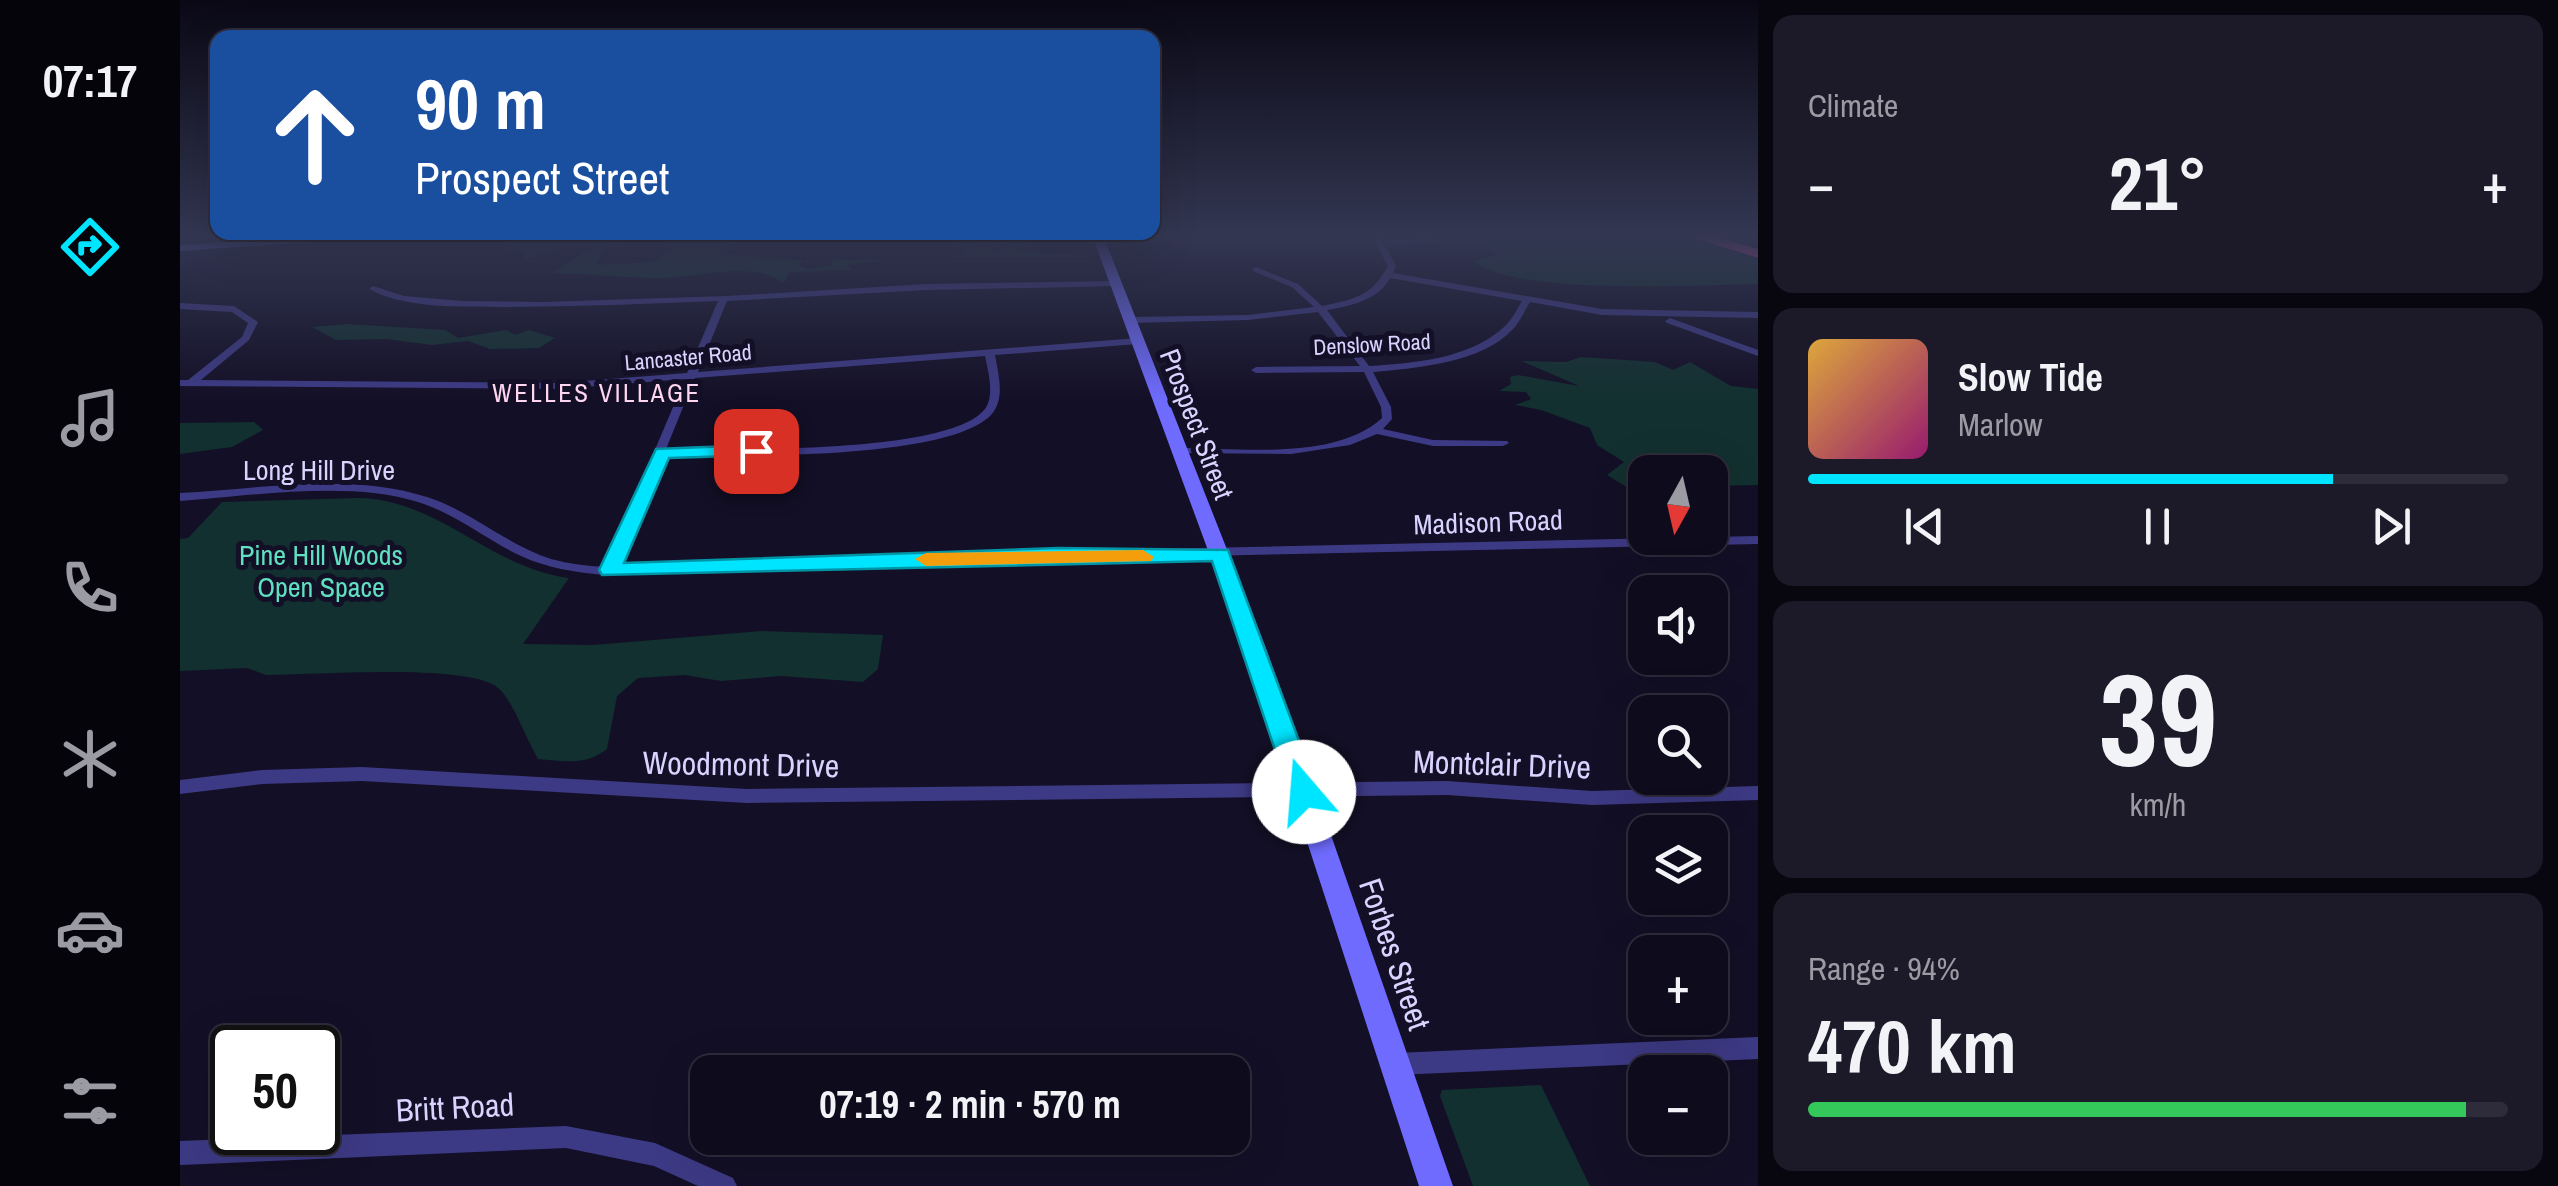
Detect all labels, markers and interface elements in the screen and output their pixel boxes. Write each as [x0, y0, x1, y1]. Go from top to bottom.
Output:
text: 07:17 [43, 50, 137, 111]
text: 90 m [415, 57, 546, 151]
icon: ahead [250, 70, 380, 200]
text: Climate [1808, 84, 1898, 127]
text: 21° [2109, 132, 2207, 233]
text: − [1808, 146, 1834, 220]
text: + [2482, 146, 2508, 220]
text: Prospect Street [415, 147, 669, 208]
icon: directions [55, 212, 125, 282]
street label: Denslow Road [1313, 326, 1431, 362]
street label: Lancaster Road [623, 337, 753, 377]
street label: Prospect Street [1151, 343, 1243, 505]
text: Slow Tide [1958, 352, 2103, 403]
district label: WELLES VILLAGE [492, 376, 702, 410]
icon: music [55, 383, 125, 453]
text: Marlow [1958, 403, 2043, 446]
pin [714, 409, 799, 494]
icon: arrive [729, 424, 784, 479]
street label: Long Hill Drive [243, 451, 395, 489]
north arrow [1628, 455, 1728, 555]
map controls [1628, 455, 1728, 1155]
icon: previous [1897, 499, 1952, 554]
icon: pause [2130, 499, 2185, 554]
icon: next [2364, 499, 2419, 554]
street label: Madison Road [1413, 500, 1563, 544]
park label: Pine Hill Woods Open Space [239, 536, 403, 606]
icon: phone [55, 553, 125, 623]
button: sound [1628, 575, 1728, 675]
text: 39 [2099, 630, 2217, 806]
button: search [1628, 695, 1728, 795]
icon: climate [55, 724, 125, 794]
street label: Montclair Drive [1412, 739, 1592, 789]
position arrow [1252, 740, 1356, 844]
street label: Woodmont Drive [642, 741, 840, 787]
text: km/h [2130, 783, 2186, 826]
button: layers [1628, 815, 1728, 915]
street label: Forbes Street [1349, 872, 1441, 1036]
icon: car [55, 895, 125, 965]
button: + [1628, 935, 1728, 1035]
text: Range · 94% [1808, 947, 1960, 990]
text: 470 km [1808, 995, 2017, 1096]
speed limit sign: 50 [210, 1025, 340, 1155]
button: − [1628, 1055, 1728, 1155]
icon: filters [55, 1066, 125, 1136]
text: 07:19 · 2 min · 570 m [819, 1079, 1121, 1130]
street label: Britt Road [395, 1082, 515, 1132]

